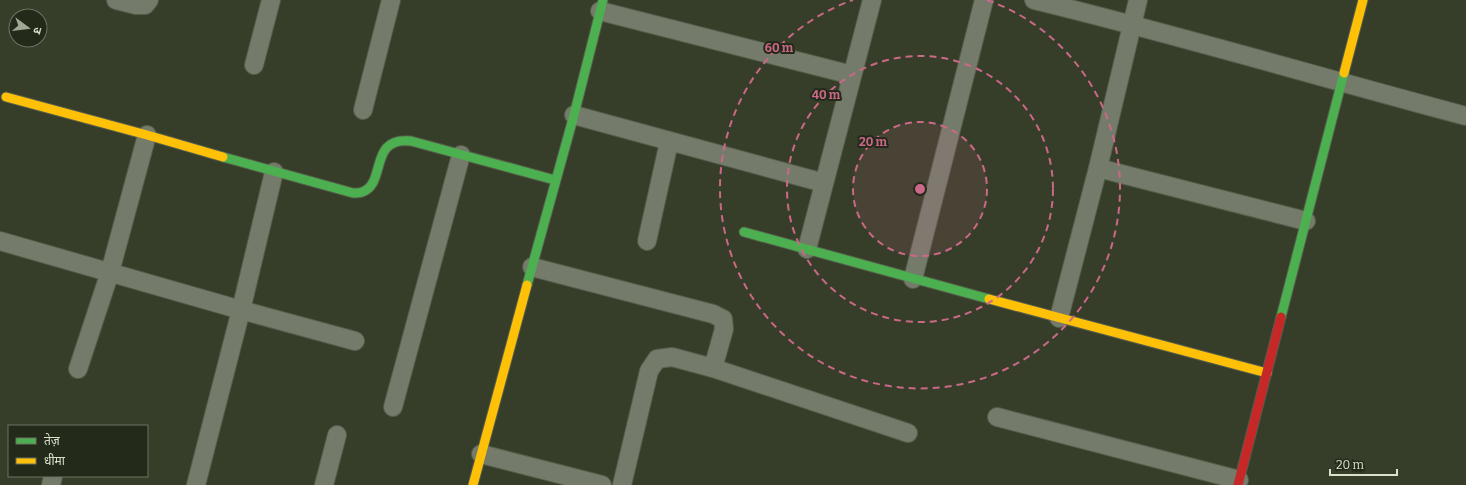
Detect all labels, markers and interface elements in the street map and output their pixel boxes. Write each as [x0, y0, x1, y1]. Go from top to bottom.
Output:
north arrow [8, 8, 48, 48]
text: उ [30, 26, 44, 36]
text: 60 m [765, 41, 794, 55]
text: 40 m [812, 88, 841, 102]
text: 20 m [859, 135, 888, 149]
centre of rings [913, 182, 927, 196]
legend [8, 425, 148, 477]
text: तेज़ [44, 433, 61, 448]
scale bar [1330, 451, 1397, 477]
text: धीमा [44, 453, 66, 468]
text: 20 m [1336, 458, 1365, 472]

